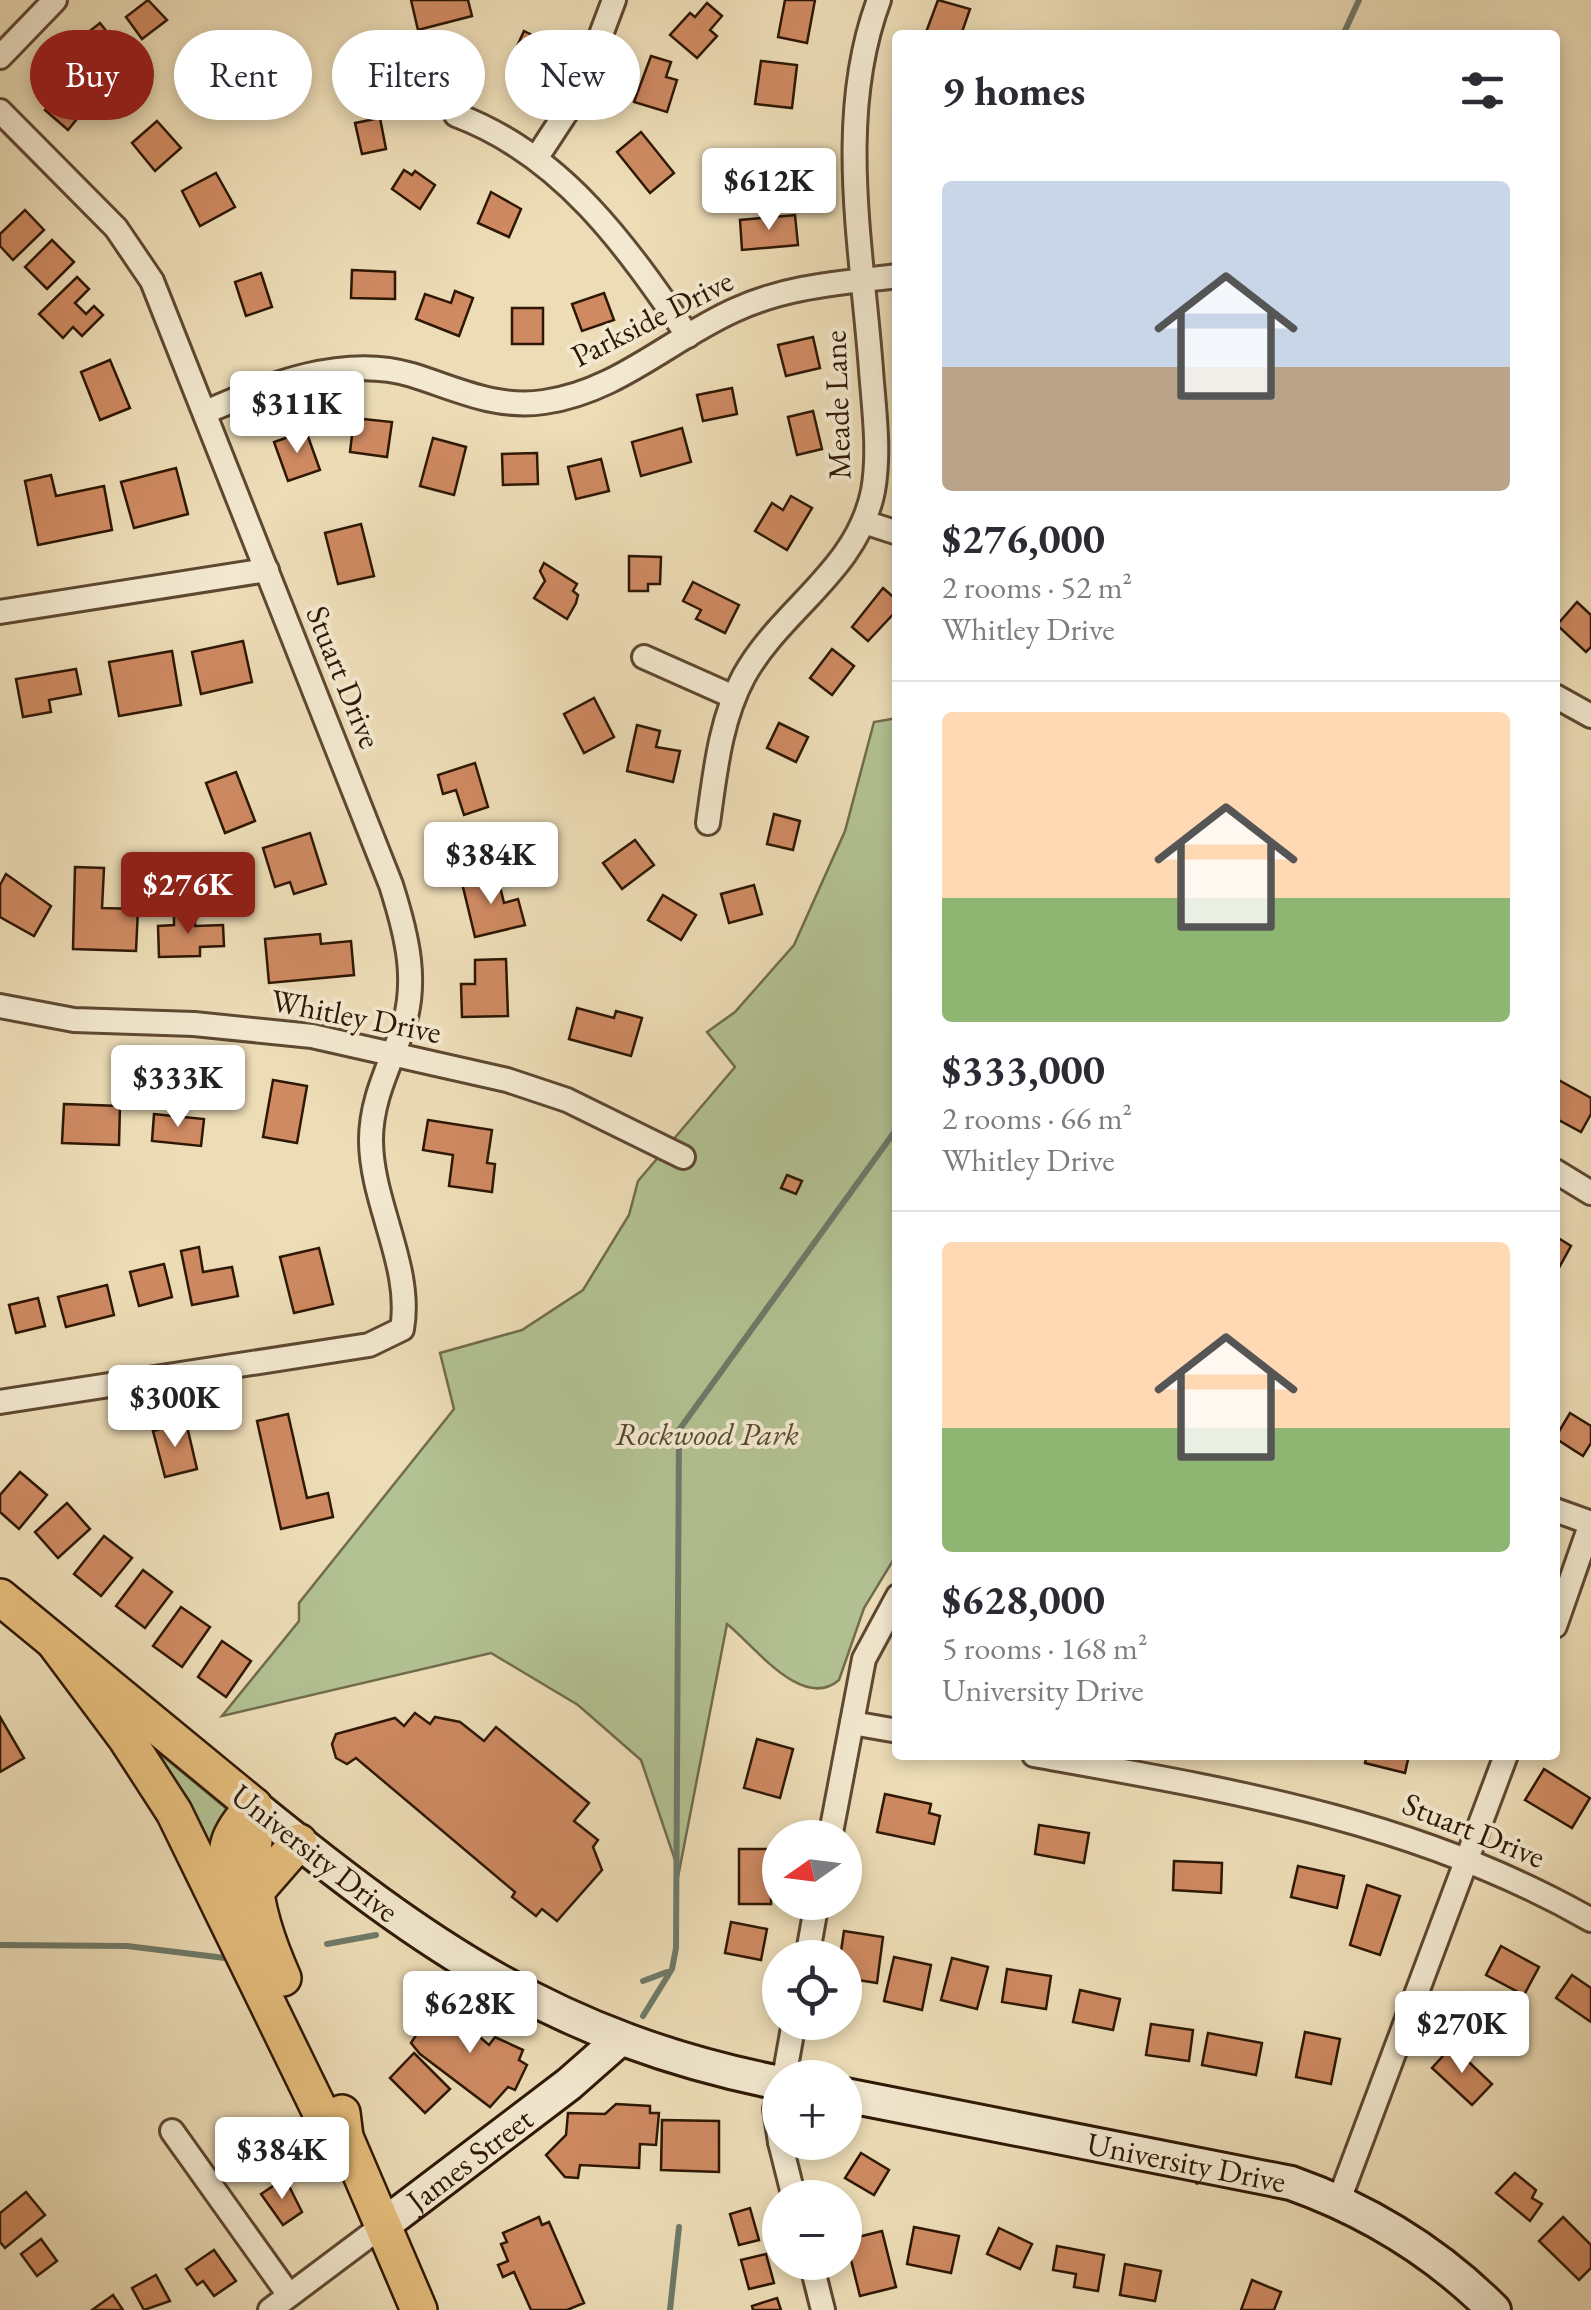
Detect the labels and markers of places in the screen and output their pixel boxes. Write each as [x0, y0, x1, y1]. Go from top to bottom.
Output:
pin: $612K [699, 148, 839, 233]
pin: $311K [227, 371, 367, 456]
pin: $384K [421, 822, 561, 907]
pin: $276K [118, 852, 258, 937]
pin: $333K [108, 1045, 248, 1130]
pin: $300K [105, 1365, 245, 1450]
pin: $628K [400, 1971, 540, 2056]
pin: $270K [1392, 1991, 1532, 2076]
pin: $384K [212, 2117, 352, 2202]

